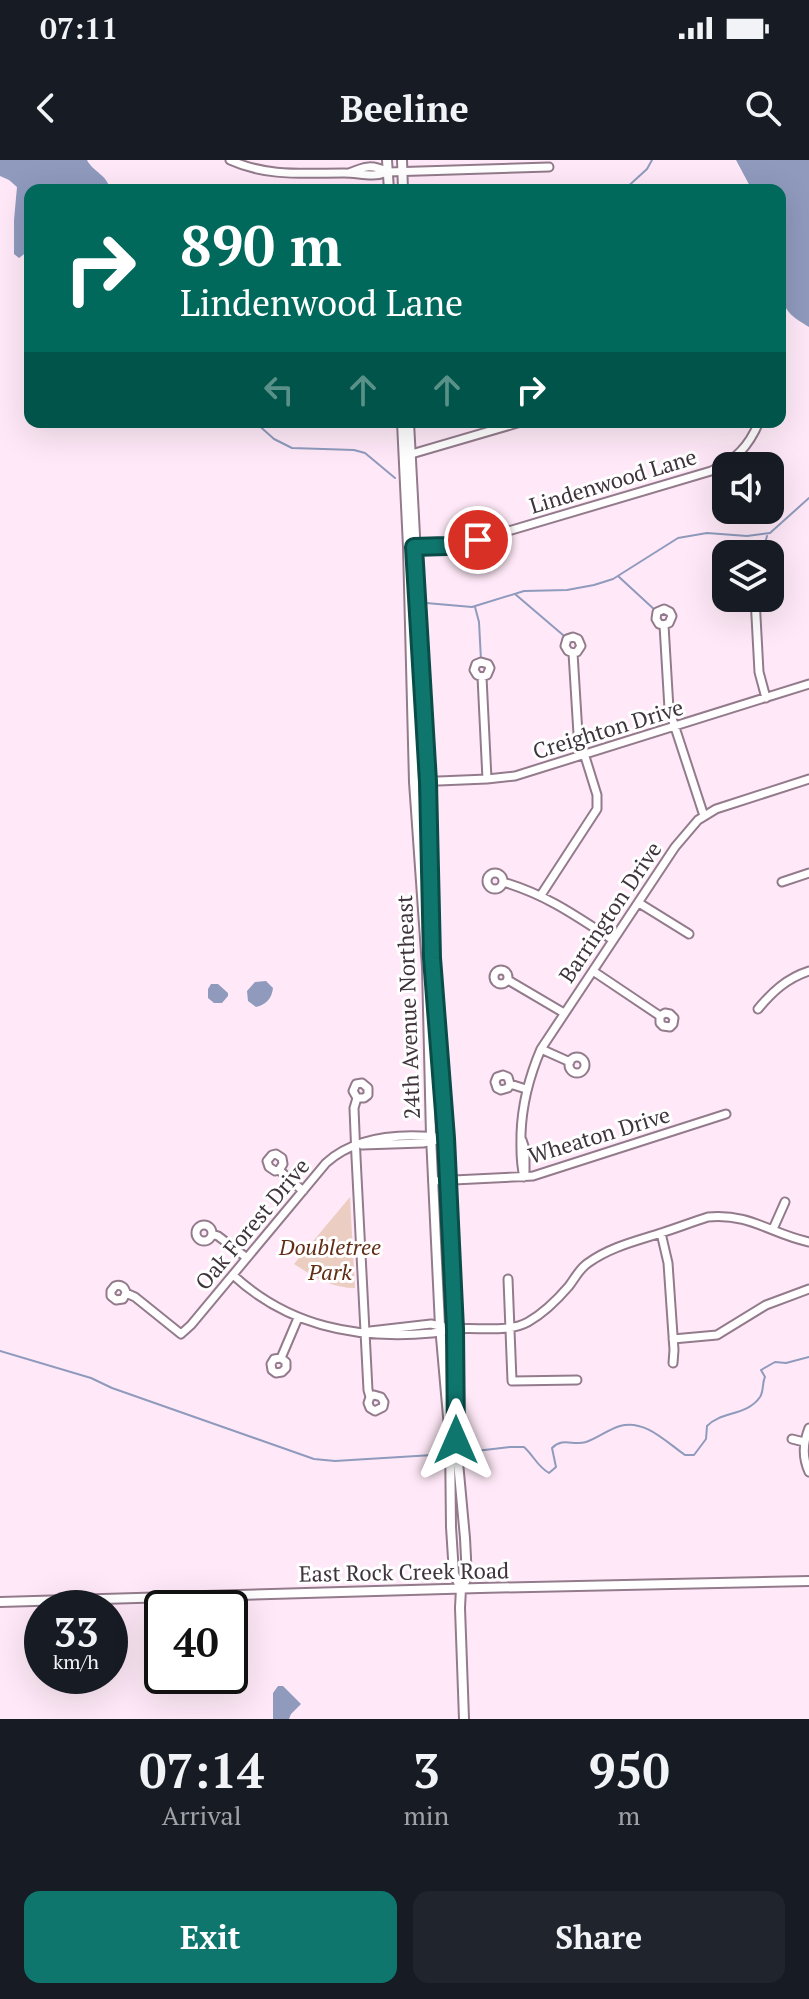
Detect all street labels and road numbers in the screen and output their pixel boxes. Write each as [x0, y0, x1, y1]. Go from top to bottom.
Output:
street label: Lindenwood Lane [526, 441, 700, 520]
street label: Creighton Drive [529, 692, 687, 765]
street label: Barrington Drive [552, 836, 667, 988]
street label: 24th Avenue Northeast [389, 894, 426, 1120]
street label: Wheaton Drive [524, 1099, 673, 1170]
street label: Oak Forest Drive [188, 1152, 315, 1296]
street label: East Rock Creek Road [299, 1555, 509, 1588]

